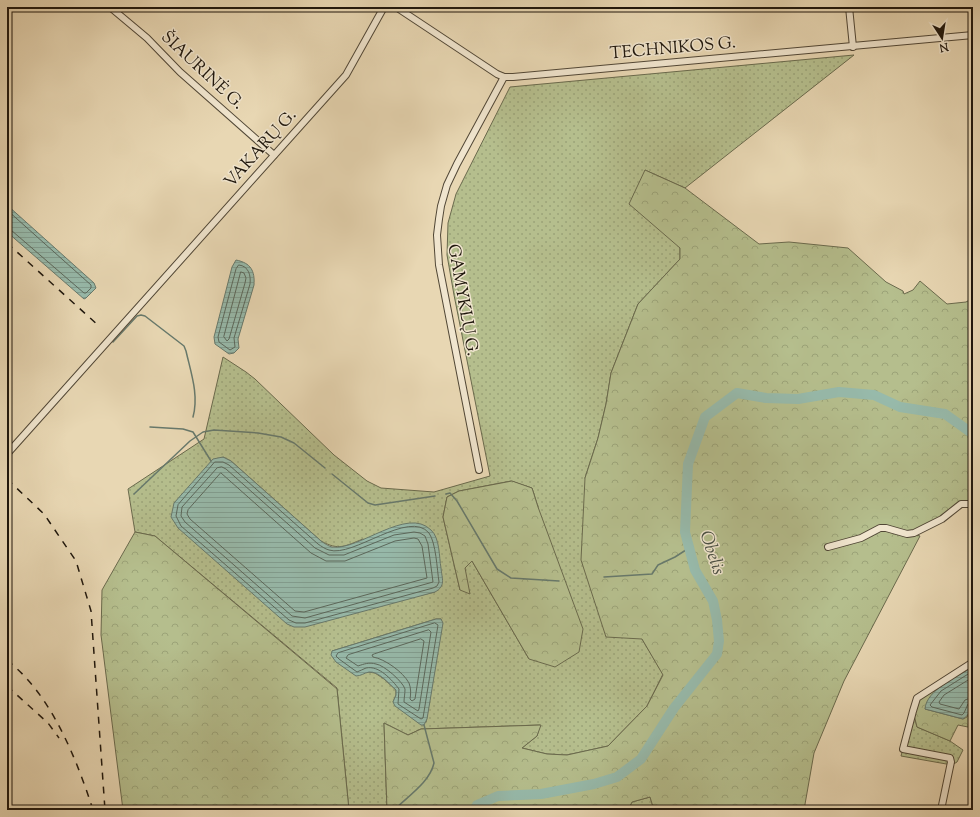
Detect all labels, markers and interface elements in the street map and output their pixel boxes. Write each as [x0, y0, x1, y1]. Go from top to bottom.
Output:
north arrow [922, 18, 962, 58]
street label: ŠIAURINĖ G. [155, 26, 249, 116]
street label: TECHNIKOS G. [609, 32, 737, 66]
text: N [938, 38, 951, 56]
street label: VAKARŲ G. [219, 105, 303, 193]
street label: GAMYKLŲ G. [440, 242, 484, 358]
water label: Obelis [691, 527, 731, 579]

